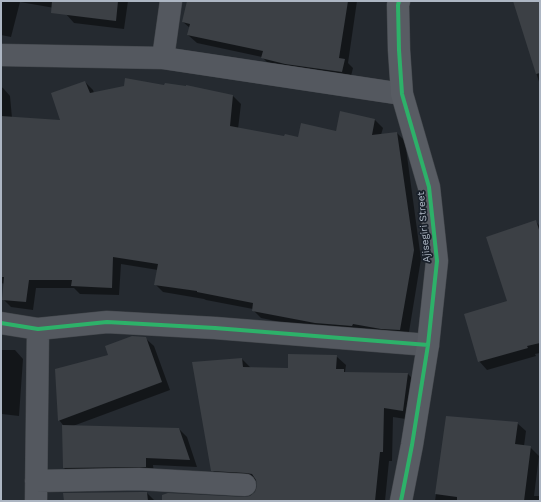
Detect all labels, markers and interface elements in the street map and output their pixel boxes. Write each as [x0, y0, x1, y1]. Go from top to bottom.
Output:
street label: Ajisegiri Street [415, 191, 433, 263]

